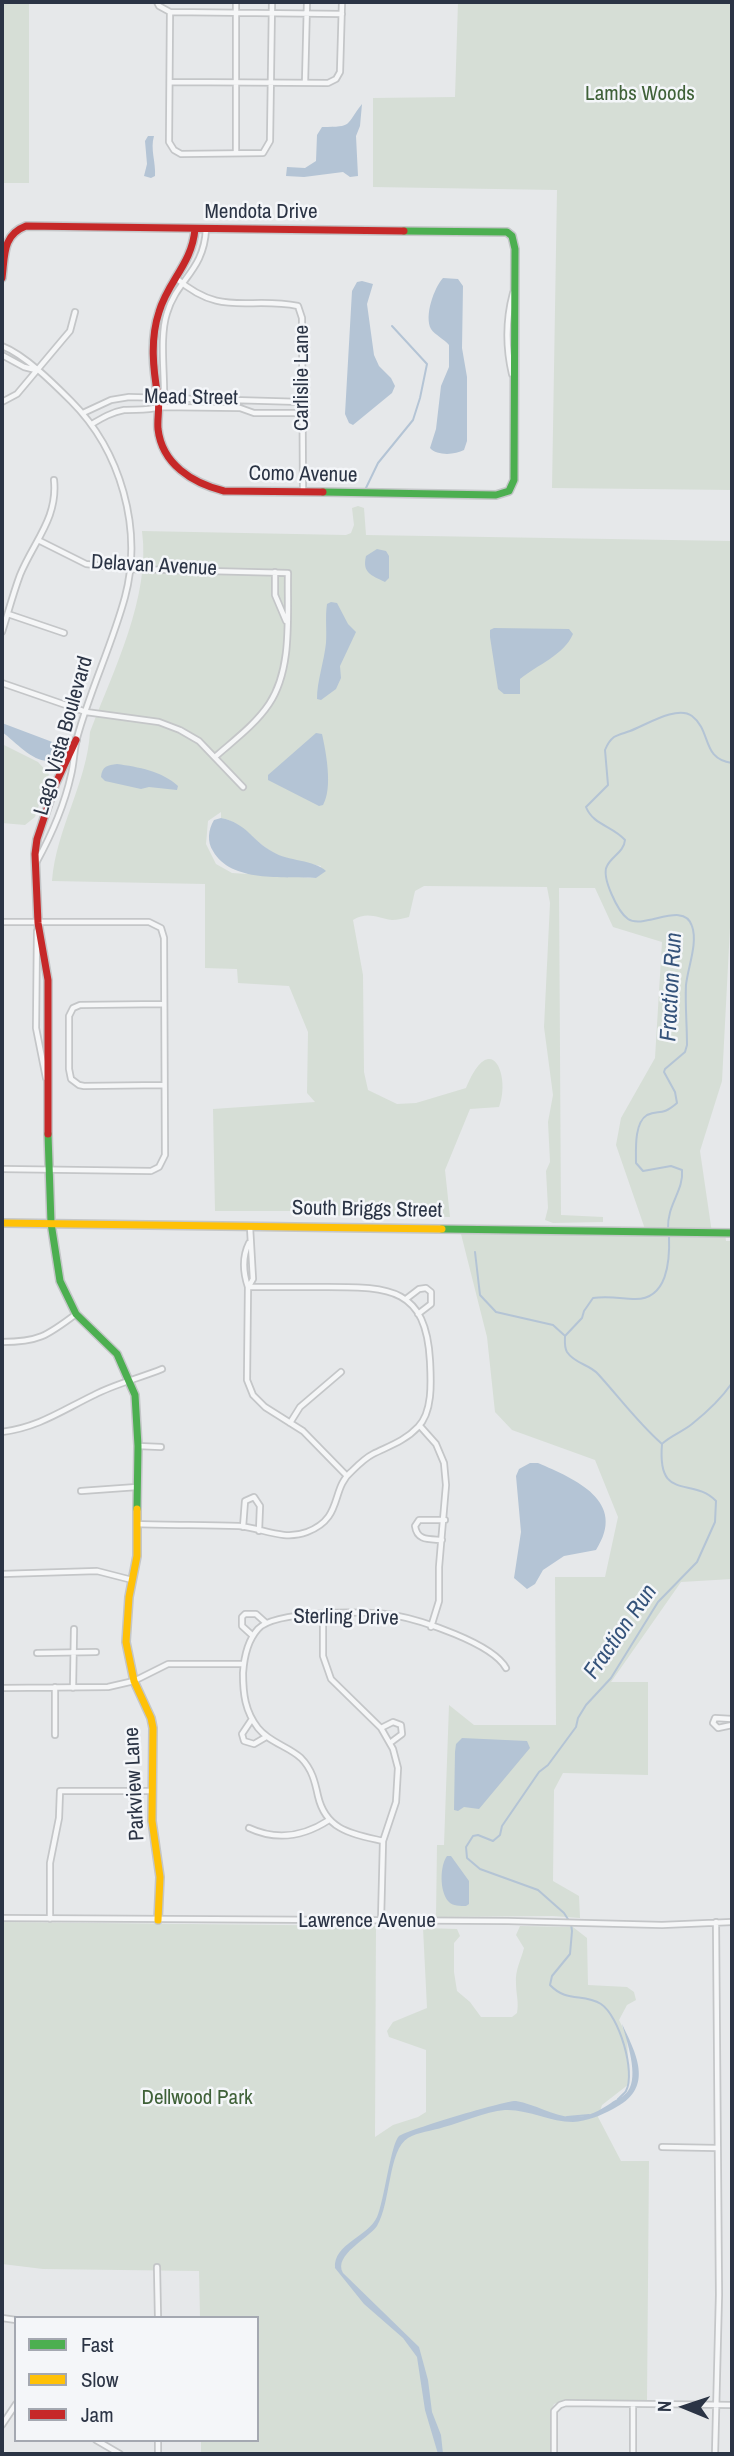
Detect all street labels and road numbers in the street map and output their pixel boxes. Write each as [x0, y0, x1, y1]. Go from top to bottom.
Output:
street label: Mendota Drive [205, 199, 317, 225]
street label: Carlislie Lane [289, 325, 315, 431]
street label: Mead Street [144, 385, 238, 411]
street label: Como Avenue [248, 461, 358, 489]
street label: Delavan Avenue [90, 550, 218, 582]
street label: Lago Vista Boulevard [29, 654, 99, 818]
street label: South Briggs Street [292, 1196, 442, 1224]
street label: Sterling Drive [293, 1604, 399, 1632]
street label: Parkview Lane [119, 1726, 151, 1842]
street label: Lawrence Avenue [298, 1908, 436, 1934]

